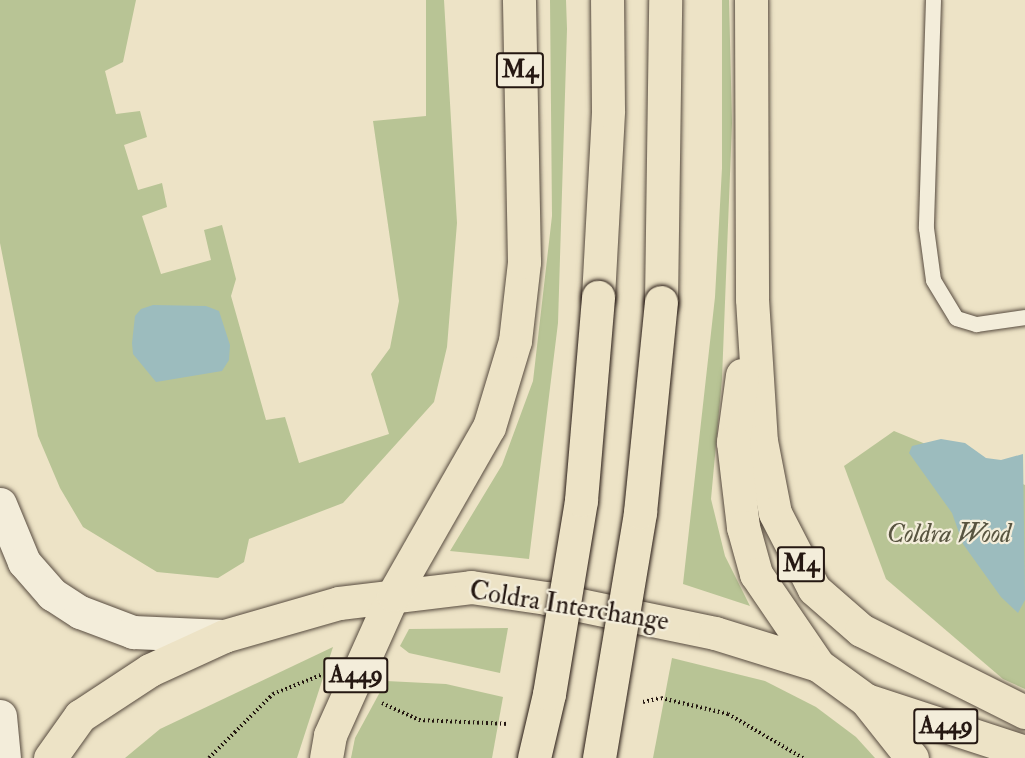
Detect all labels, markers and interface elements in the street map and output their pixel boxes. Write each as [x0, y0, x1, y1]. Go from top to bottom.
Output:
road number: M4 [494, 49, 546, 91]
park label: Coldra Wood [887, 519, 1011, 551]
road number: M4 [776, 543, 826, 585]
street label: Coldra Interchange [467, 576, 671, 638]
road number: A449 [323, 654, 389, 696]
road number: A449 [913, 705, 979, 747]

